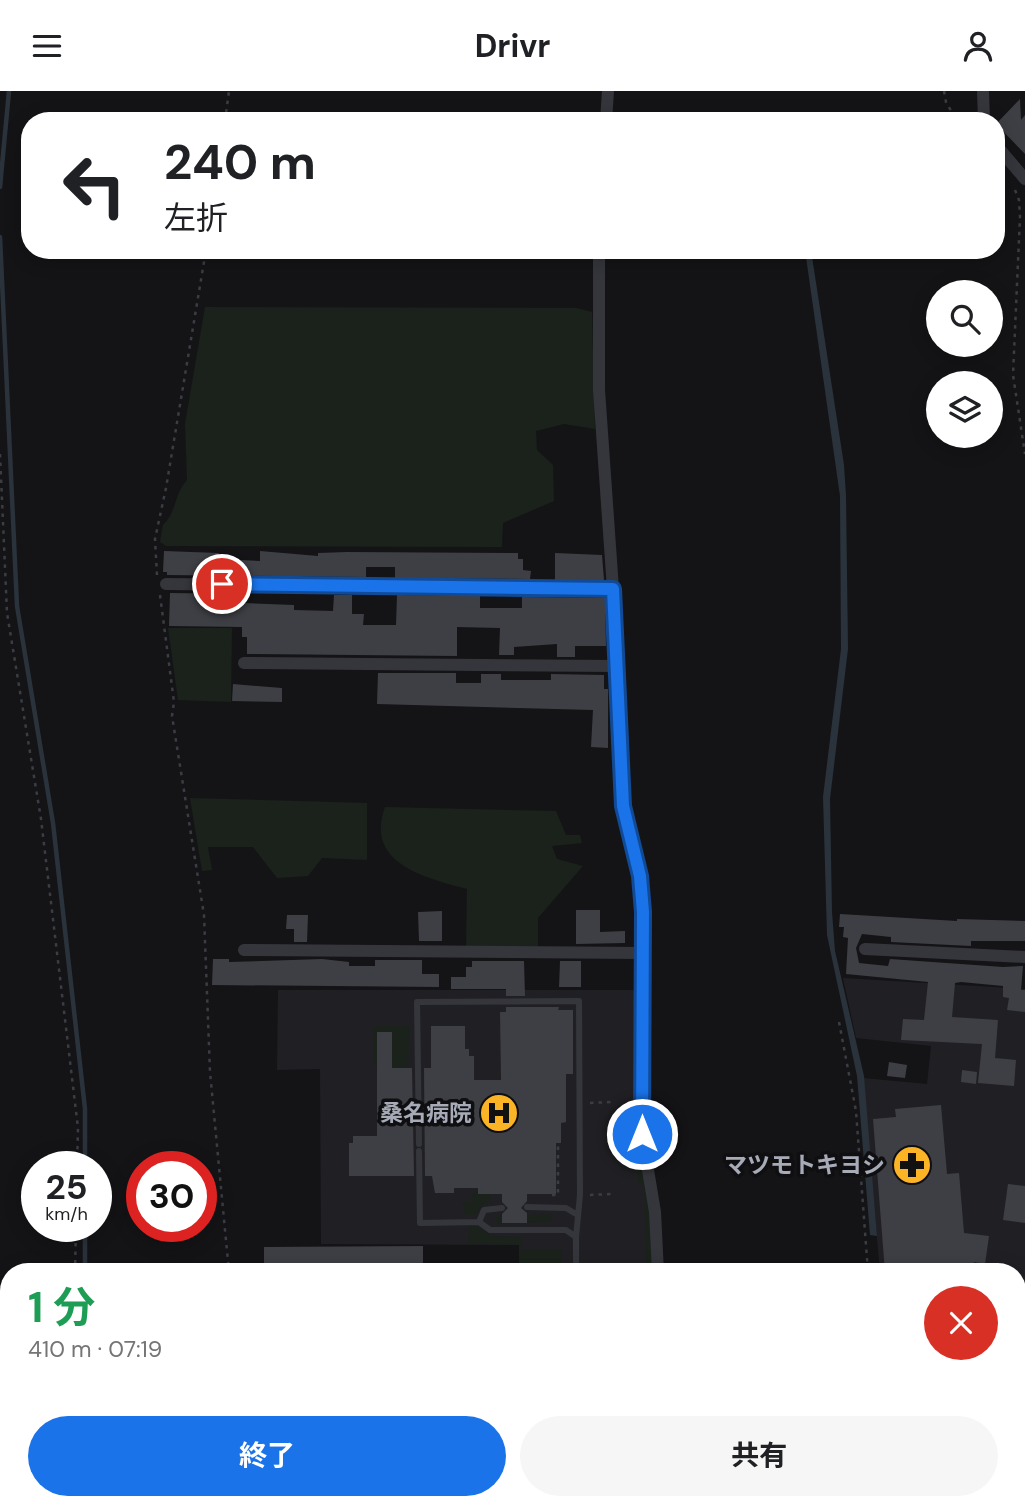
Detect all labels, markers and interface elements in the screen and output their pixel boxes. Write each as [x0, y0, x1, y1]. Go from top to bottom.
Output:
text: Drivr [475, 25, 550, 67]
icon: menu [28, 27, 66, 65]
icon: person [959, 27, 997, 65]
text: 240 m [164, 130, 316, 194]
icon: left [49, 140, 140, 231]
text: 左折 [164, 197, 228, 239]
map controls [926, 280, 1003, 448]
button: search [926, 280, 1003, 357]
button: layers [926, 371, 1003, 448]
pin [192, 554, 252, 614]
icon: arrive [203, 565, 241, 603]
hospital icon: 桑名病院 [478, 1092, 520, 1134]
position arrow [605, 1097, 679, 1171]
place label: 桑名病院 [380, 1098, 472, 1128]
pharmacy icon: マツモトキヨシ [891, 1144, 933, 1186]
place label: マツモトキヨシ [724, 1150, 885, 1180]
speed limit sign: 30 [126, 1151, 217, 1242]
text: 25 [46, 1164, 87, 1210]
text: km/h [45, 1202, 88, 1226]
text: 1 分 [28, 1280, 95, 1335]
button: close [924, 1286, 998, 1360]
text: 410 m · 07:19 [28, 1334, 162, 1364]
button: 終了 [28, 1416, 506, 1496]
button: 共有 [520, 1416, 998, 1496]

